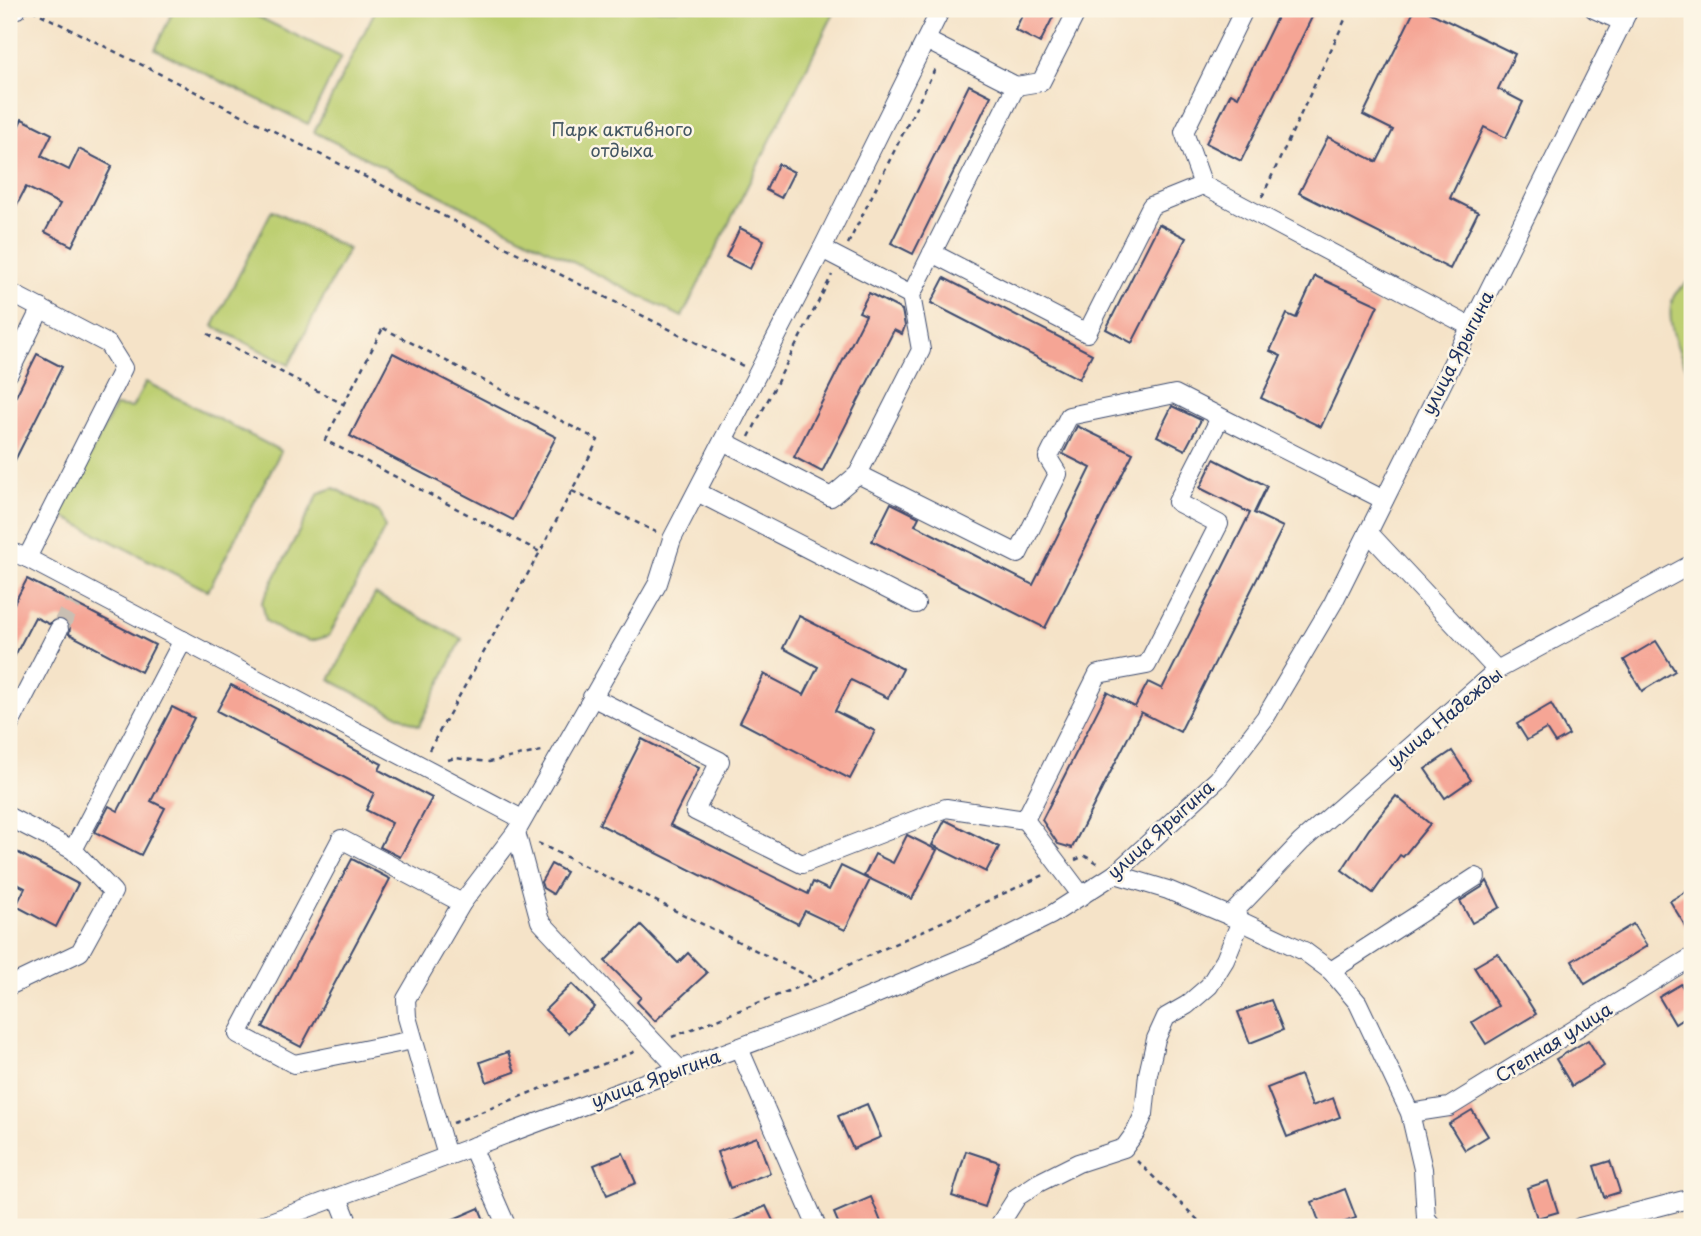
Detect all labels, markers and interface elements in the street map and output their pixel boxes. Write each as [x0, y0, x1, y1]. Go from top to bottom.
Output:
park label: Парк активного отдыха [551, 115, 693, 163]
street label: улица Ярыгина [1414, 285, 1500, 419]
street label: улица Надежды [1380, 660, 1508, 773]
street label: улица Ярыгина [1100, 773, 1220, 884]
street label: Степная улица [1490, 995, 1617, 1088]
street label: улица Ярыгина [587, 1041, 725, 1114]

